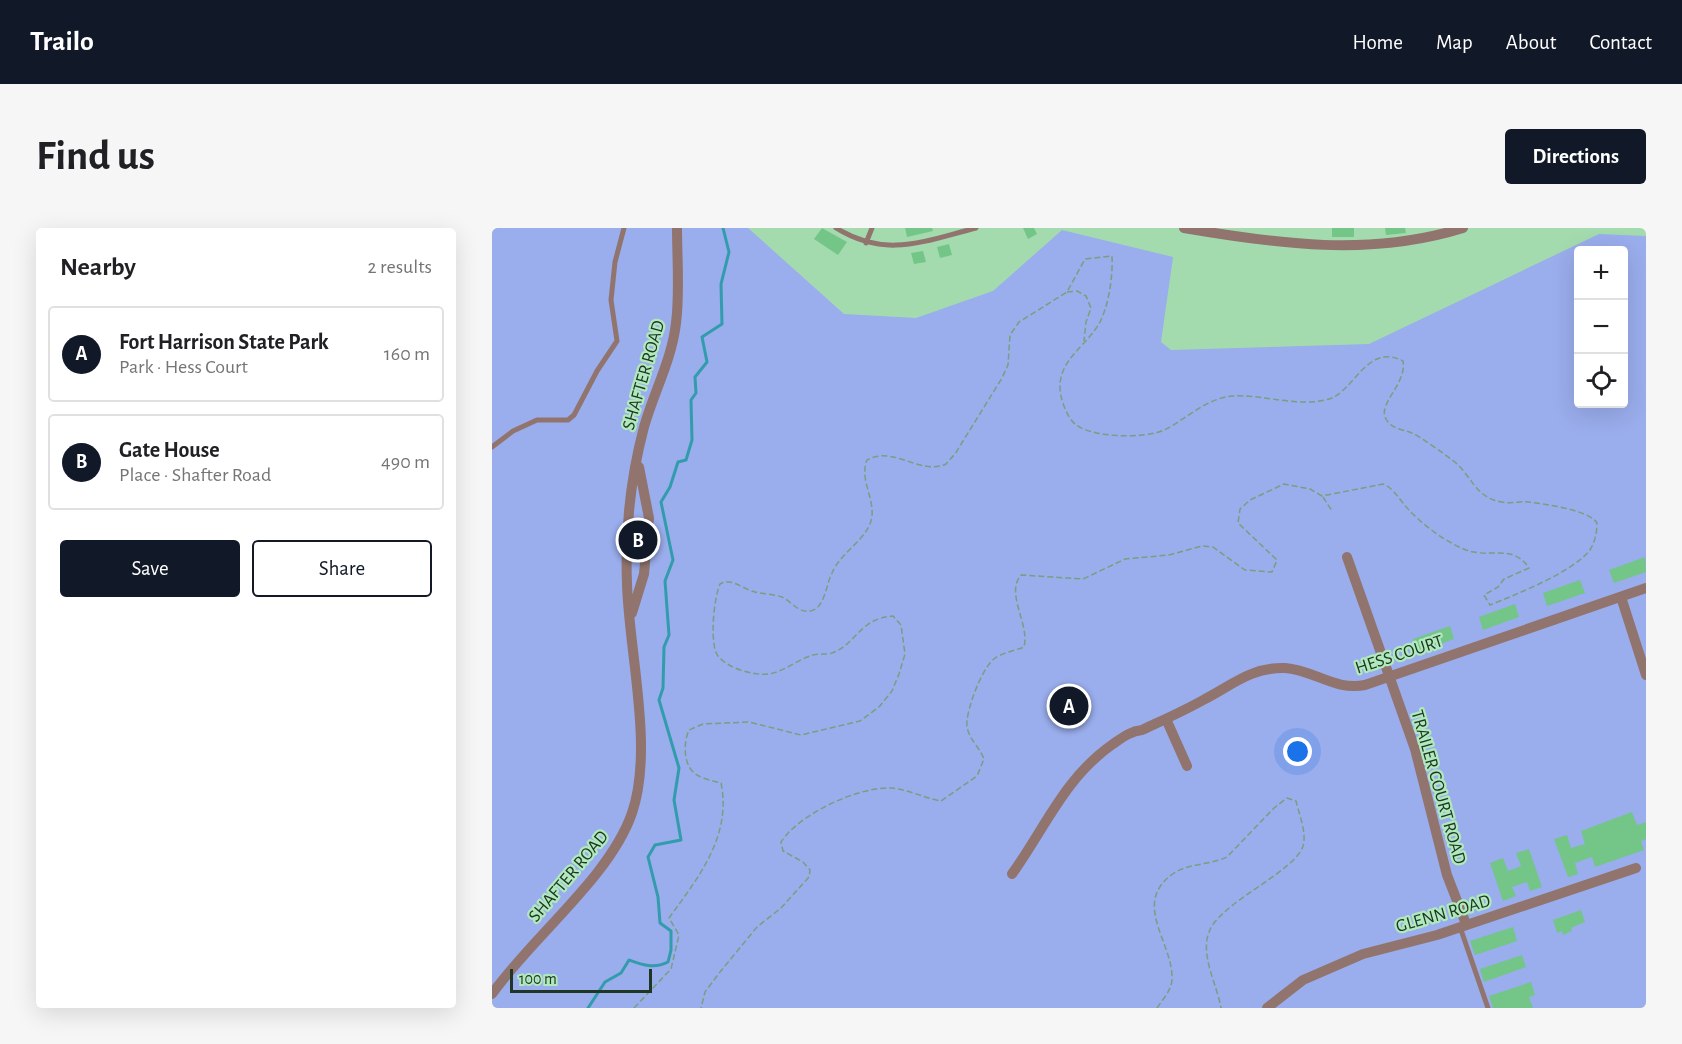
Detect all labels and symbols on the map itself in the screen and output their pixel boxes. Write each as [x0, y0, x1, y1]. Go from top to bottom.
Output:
street label: SHAFTER ROAD [620, 319, 668, 432]
pin: B [618, 518, 658, 562]
street label: HESS COURT [1353, 632, 1446, 678]
pin: A [1050, 684, 1088, 728]
street label: TRAILER COURT ROAD [1407, 708, 1469, 866]
your location [1283, 737, 1312, 766]
street label: SHAFTER ROAD [526, 828, 612, 926]
street label: GLENN ROAD [1394, 892, 1493, 936]
scale bar [510, 966, 652, 994]

